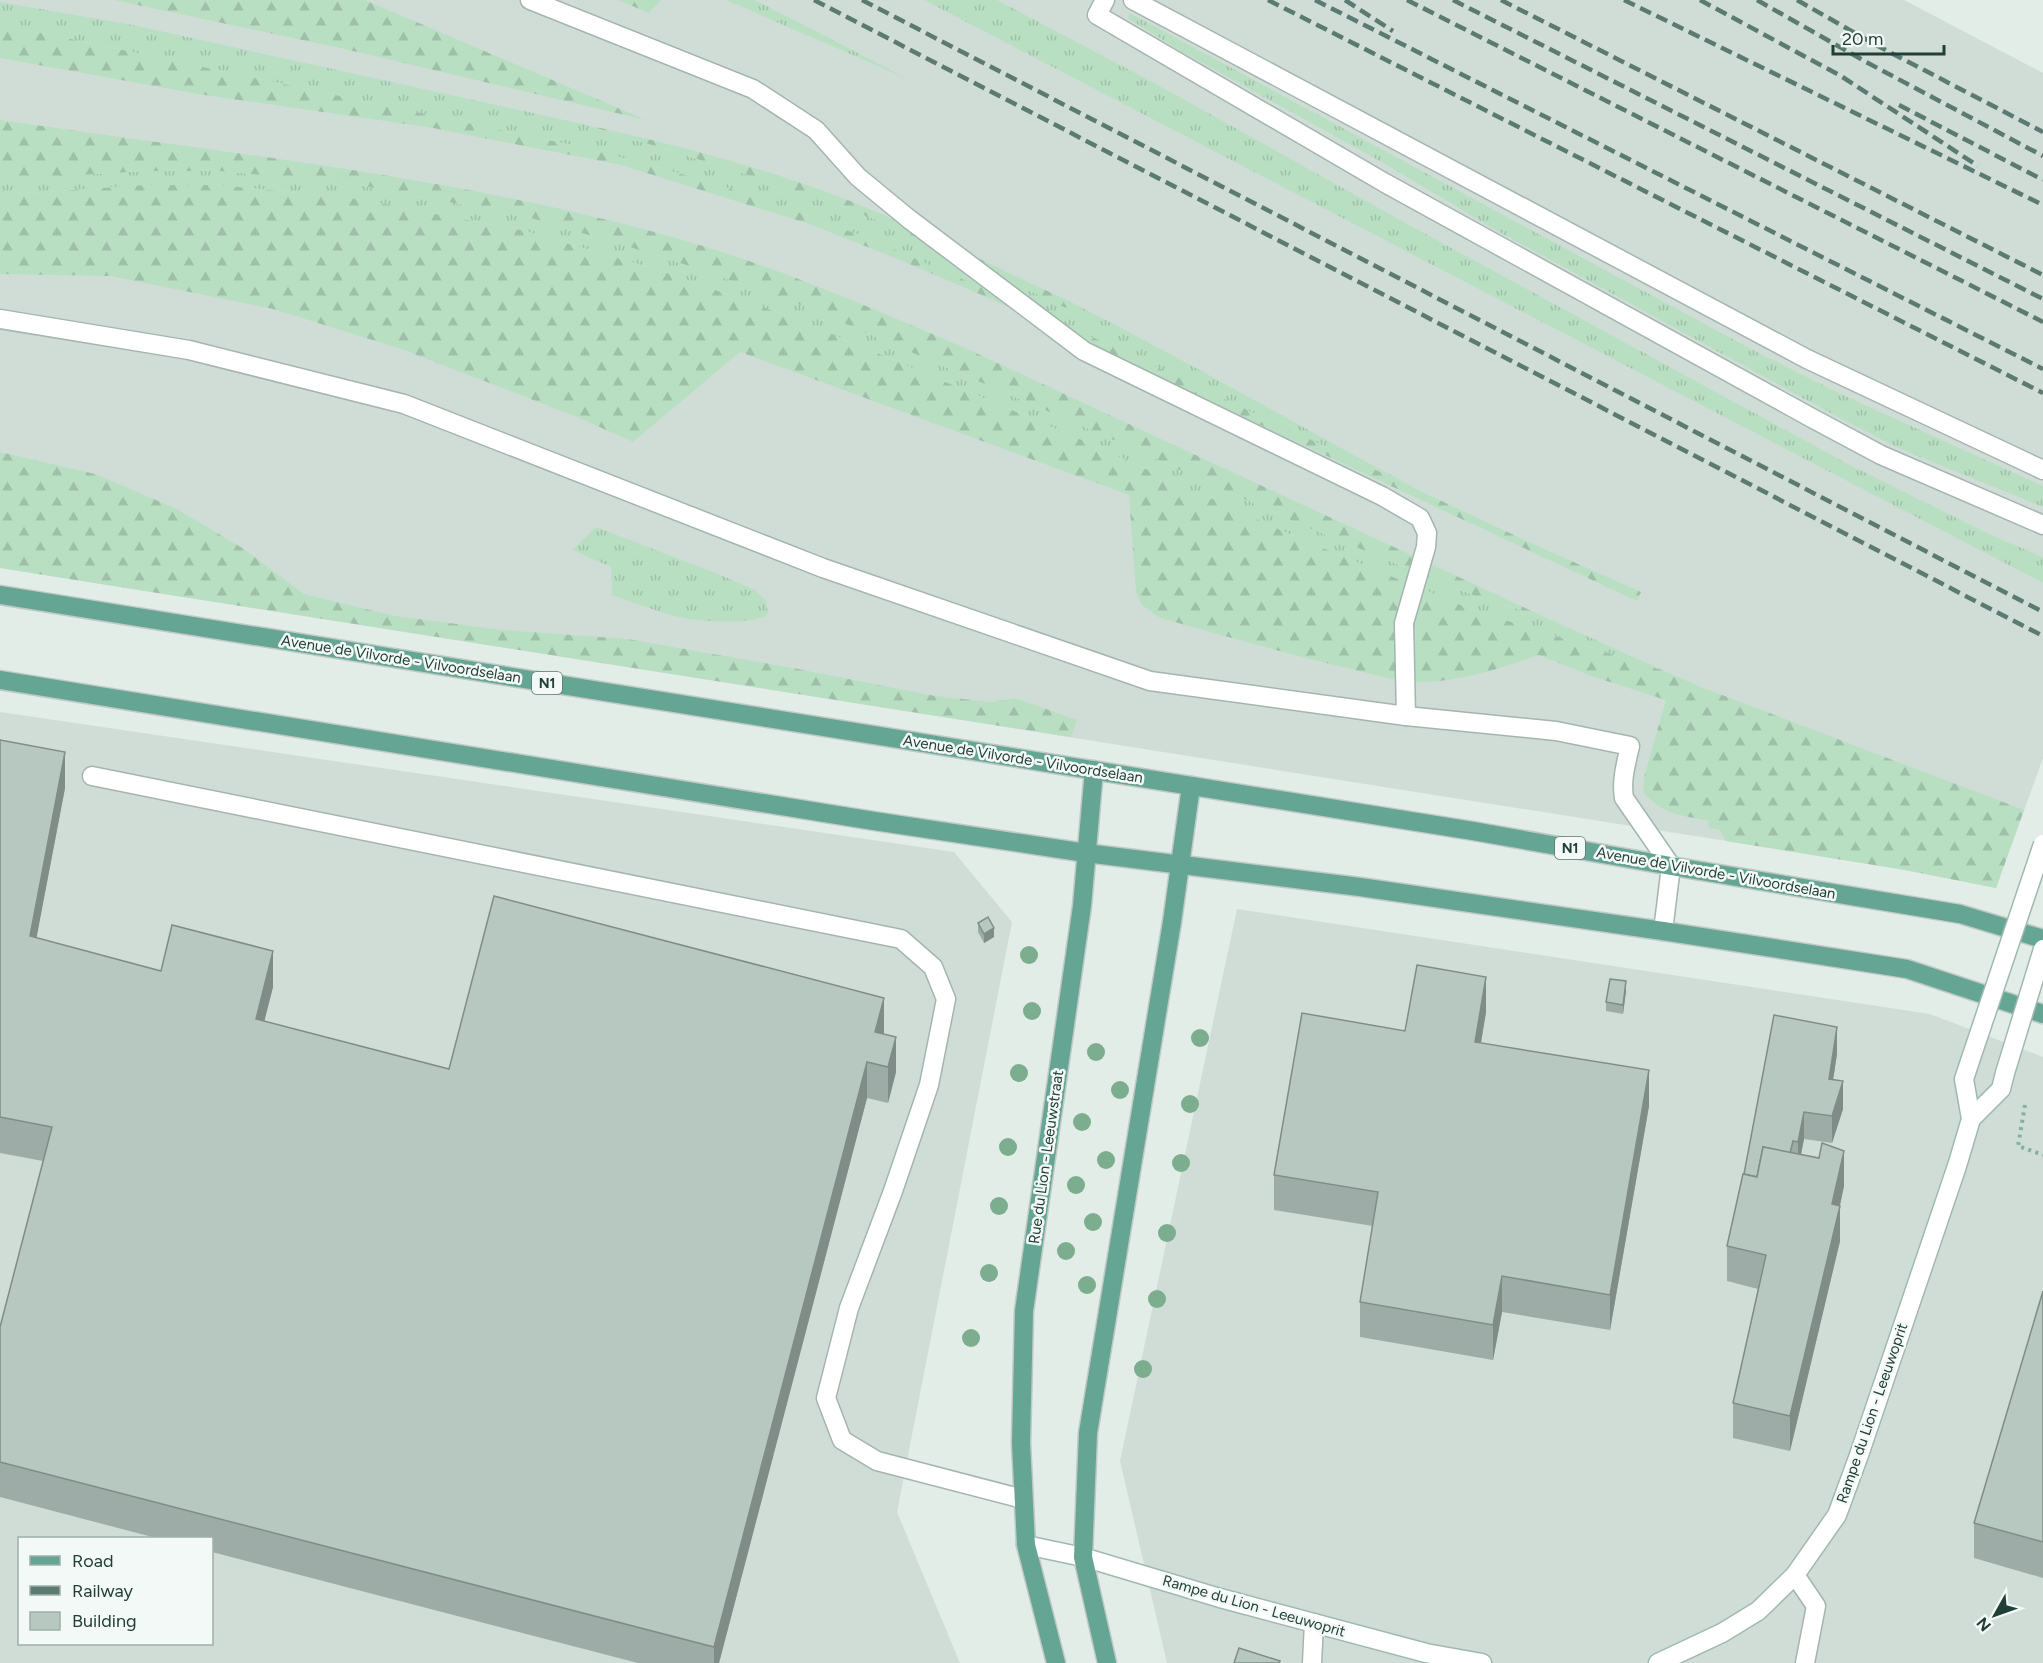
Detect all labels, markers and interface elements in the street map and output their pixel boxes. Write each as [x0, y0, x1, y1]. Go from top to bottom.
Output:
scale bar [1833, 18, 1944, 56]
text: 20 m [1842, 28, 1883, 50]
street label: Avenue de Vilvorde - Vilvoordselaan [280, 631, 522, 687]
road number: N1 [532, 672, 562, 694]
street label: Avenue de Vilvorde - Vilvoordselaan [902, 731, 1144, 787]
road number: N1 [1555, 837, 1585, 859]
street label: Avenue de Vilvorde - Vilvoordselaan [1595, 843, 1837, 903]
street label: Rue du Lion - Leeuwstraat [1025, 1069, 1067, 1245]
street label: Rampe du Lion - Leeuwoprit [1833, 1320, 1911, 1505]
legend [18, 1537, 213, 1645]
text: Road [72, 1550, 113, 1572]
street label: Rampe du Lion - Leeuwoprit [1160, 1571, 1348, 1641]
text: Railway [72, 1580, 134, 1602]
north arrow [1965, 1585, 2025, 1645]
text: Building [72, 1610, 137, 1632]
text: N [1973, 1613, 1995, 1635]

